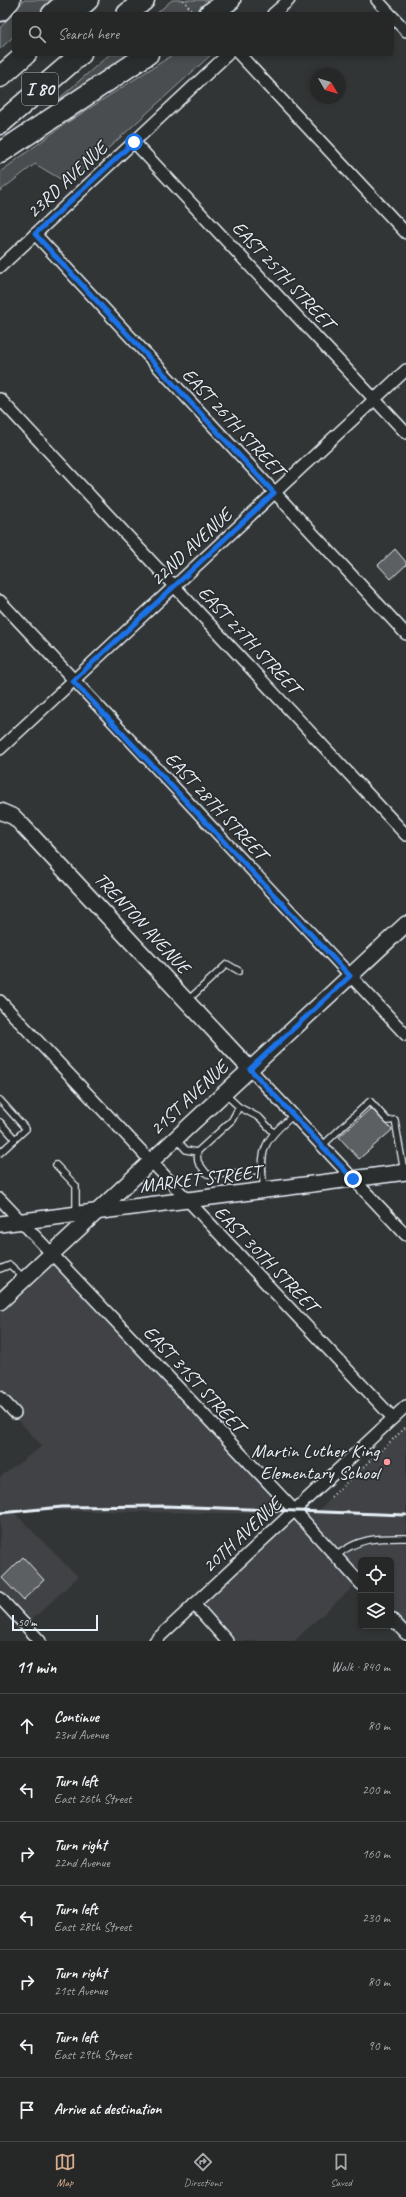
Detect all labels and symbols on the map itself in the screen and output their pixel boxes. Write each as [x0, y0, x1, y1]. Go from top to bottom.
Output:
north arrow [310, 68, 346, 104]
road number: I 80 [22, 73, 58, 105]
route start [125, 133, 143, 151]
street label: 23RD AVENUE [22, 135, 115, 223]
street label: EAST 25TH STREET [227, 216, 343, 338]
street label: EAST 26TH STREET [177, 363, 293, 485]
street label: 22ND AVENUE [145, 501, 239, 591]
street label: EAST 27TH STREET [193, 581, 309, 703]
street label: EAST 28TH STREET [160, 747, 276, 869]
street label: TRENTON AVENUE [89, 867, 197, 981]
street label: 21ST AVENUE [145, 1054, 235, 1140]
street label: MARKET STREET [138, 1159, 267, 1198]
route end [344, 1170, 362, 1188]
street label: EAST 30TH STREET [209, 1201, 327, 1321]
street label: EAST 31ST STREET [138, 1320, 253, 1441]
place label: Martin Luther King Elementary School [251, 1439, 383, 1485]
marker: Martin Luther King Elementary School [382, 1457, 392, 1467]
street label: 20TH AVENUE [197, 1490, 289, 1578]
scale bar [12, 1613, 98, 1632]

